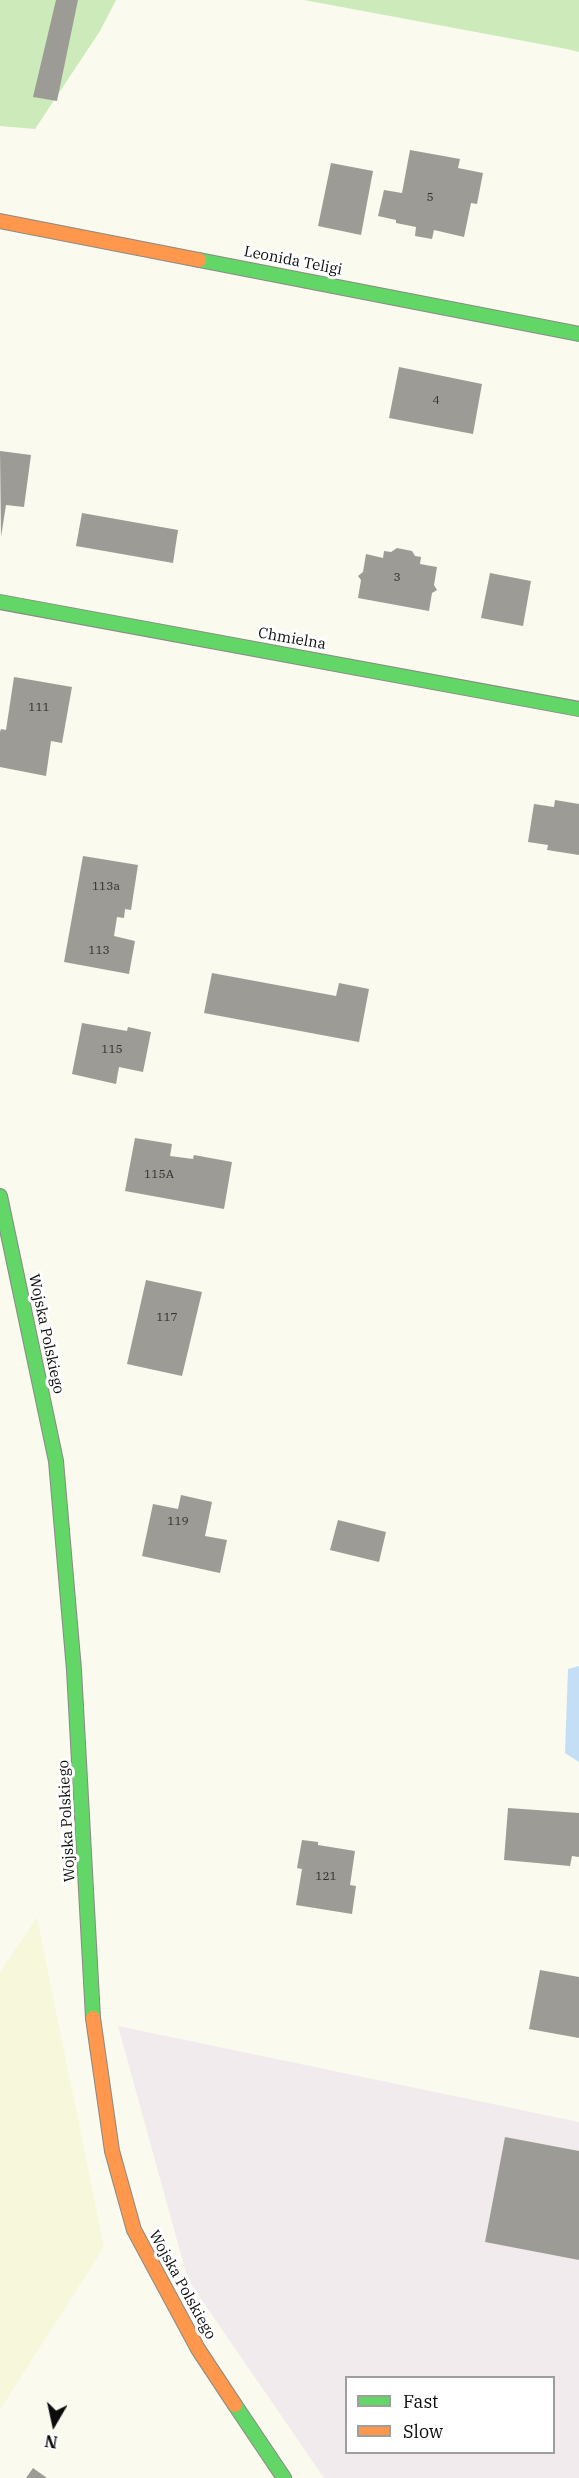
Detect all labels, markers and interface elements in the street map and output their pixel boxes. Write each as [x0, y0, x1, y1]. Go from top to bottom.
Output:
house number: 5 [426, 191, 434, 205]
street label: Leonida Teligi [242, 243, 344, 279]
house number: 4 [432, 394, 440, 408]
house number: 3 [393, 571, 401, 585]
street label: Chmielna [257, 624, 327, 654]
house number: 111 [28, 701, 50, 715]
house number: 113a [92, 880, 120, 894]
house number: 113 [88, 944, 110, 958]
house number: 115 [101, 1043, 123, 1057]
house number: 115A [144, 1168, 174, 1182]
street label: Wojska Polskiego [25, 1272, 67, 1396]
house number: 117 [156, 1311, 178, 1325]
house number: 119 [167, 1515, 189, 1529]
street label: Wojska Polskiego [55, 1760, 79, 1882]
house number: 121 [315, 1870, 337, 1884]
street label: Wojska Polskiego [145, 2227, 219, 2343]
legend [345, 2376, 555, 2454]
text: Fast [403, 2390, 438, 2413]
north arrow [24, 2394, 84, 2454]
text: Slow [403, 2420, 443, 2443]
text: N [43, 2431, 59, 2453]

